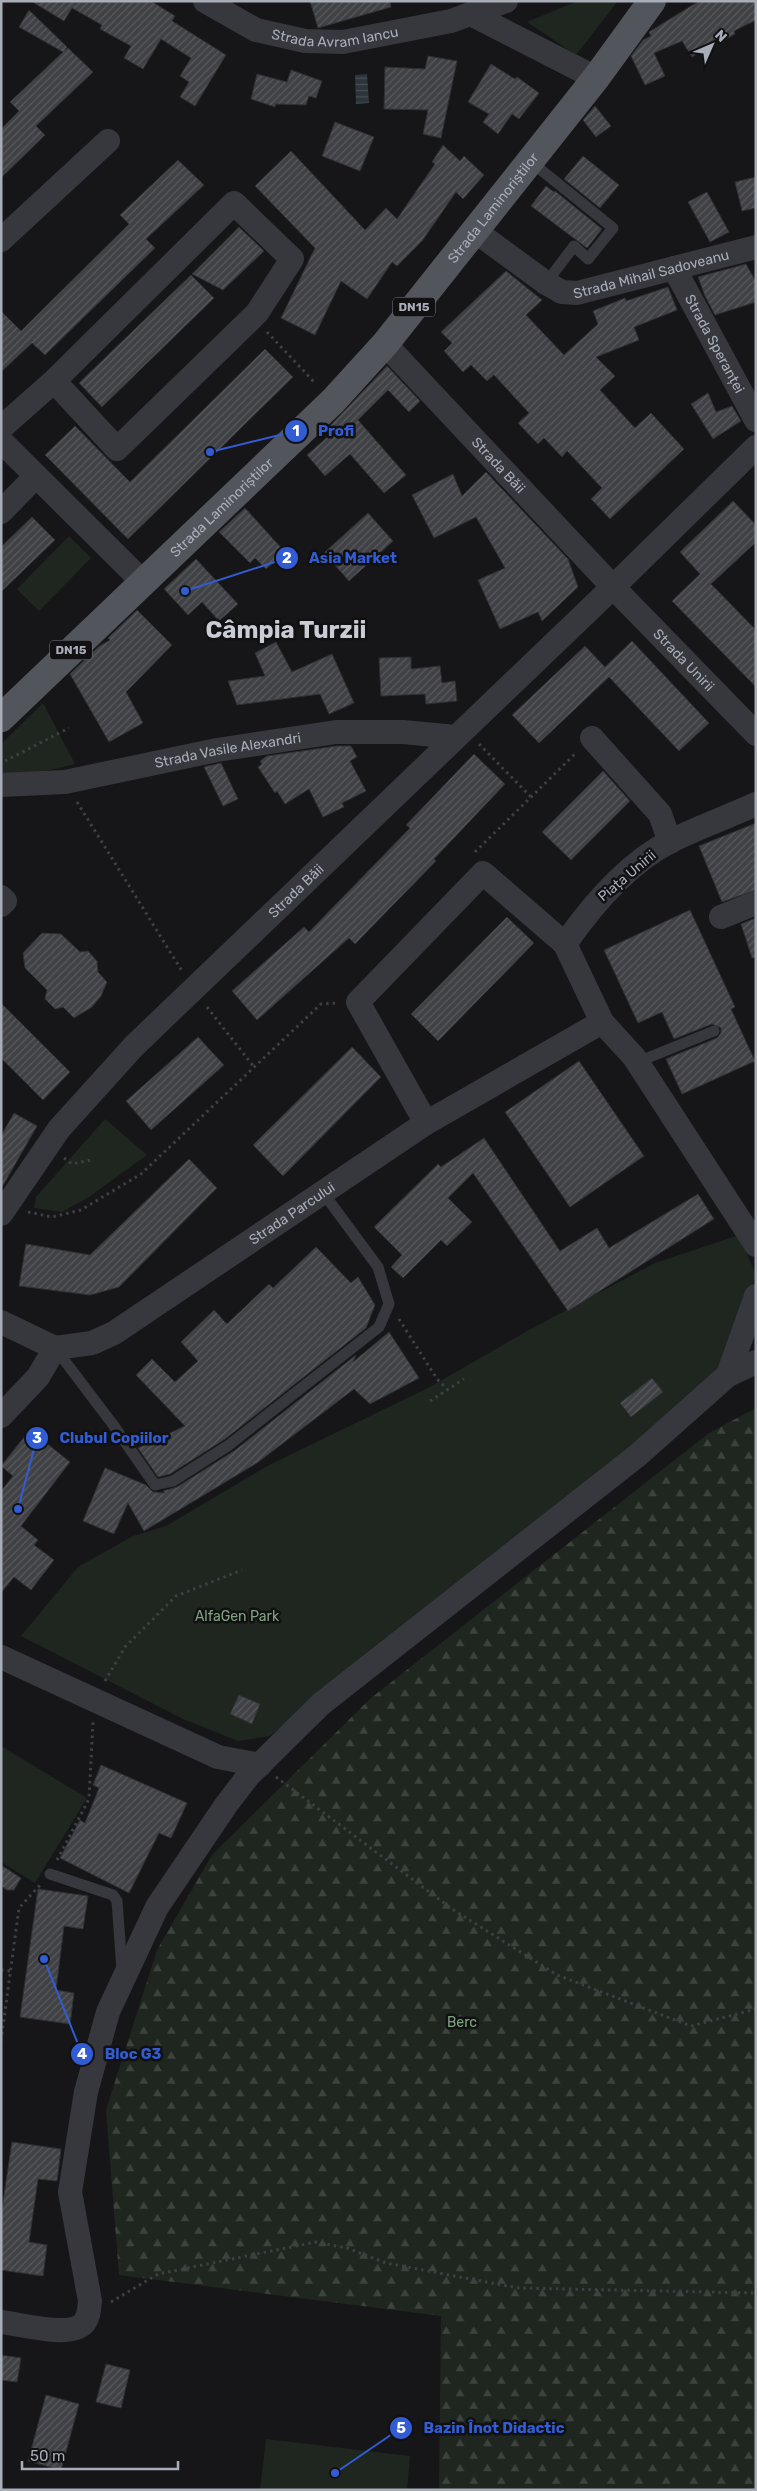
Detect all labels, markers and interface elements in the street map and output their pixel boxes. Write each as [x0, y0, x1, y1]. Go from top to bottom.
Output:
north arrow [687, 20, 737, 70]
street label: Strada Avram Iancu [270, 23, 400, 51]
text: N [711, 27, 730, 46]
street label: Strada Laminoriștilor [444, 149, 542, 266]
street label: Strada Mihail Sadoveanu [571, 246, 731, 302]
street label: Strada Speranței [681, 291, 748, 396]
road number: DN15 [393, 298, 435, 316]
callout: Profi [283, 416, 365, 446]
text: 1 [292, 422, 300, 440]
text: Profi [318, 422, 354, 440]
street label: Strada Băii [468, 434, 529, 497]
street label: Strada Laminoriștilor [166, 454, 277, 561]
callout: Asia Market [274, 543, 407, 573]
text: 2 [282, 549, 292, 567]
text: Asia Market [309, 549, 397, 567]
district label: Câmpia Turzii [206, 616, 366, 644]
street label: Strada Unirii [650, 625, 718, 695]
road number: DN15 [50, 640, 92, 660]
street label: Strada Vasile Alexandri [153, 729, 302, 771]
street label: Piața Unirii [595, 847, 659, 905]
street label: Strada Băii [265, 860, 327, 921]
street label: Strada Parcului [246, 1178, 338, 1248]
callout: Clubul Copiilor [25, 1423, 179, 1453]
text: 3 [32, 1429, 42, 1447]
text: Clubul Copiilor [59, 1429, 169, 1447]
park label: AlfaGen Park [195, 1608, 280, 1625]
park label: Berc [447, 2014, 477, 2031]
callout: Bloc G3 [69, 2039, 171, 2069]
text: 4 [77, 2045, 87, 2063]
text: Bloc G3 [105, 2045, 161, 2063]
callout: Bazin Înot Didactic [389, 2413, 575, 2443]
text: 5 [396, 2419, 406, 2437]
text: Bazin Înot Didactic [423, 2419, 565, 2437]
scale bar [22, 2438, 179, 2470]
text: 50 m [30, 2447, 65, 2465]

